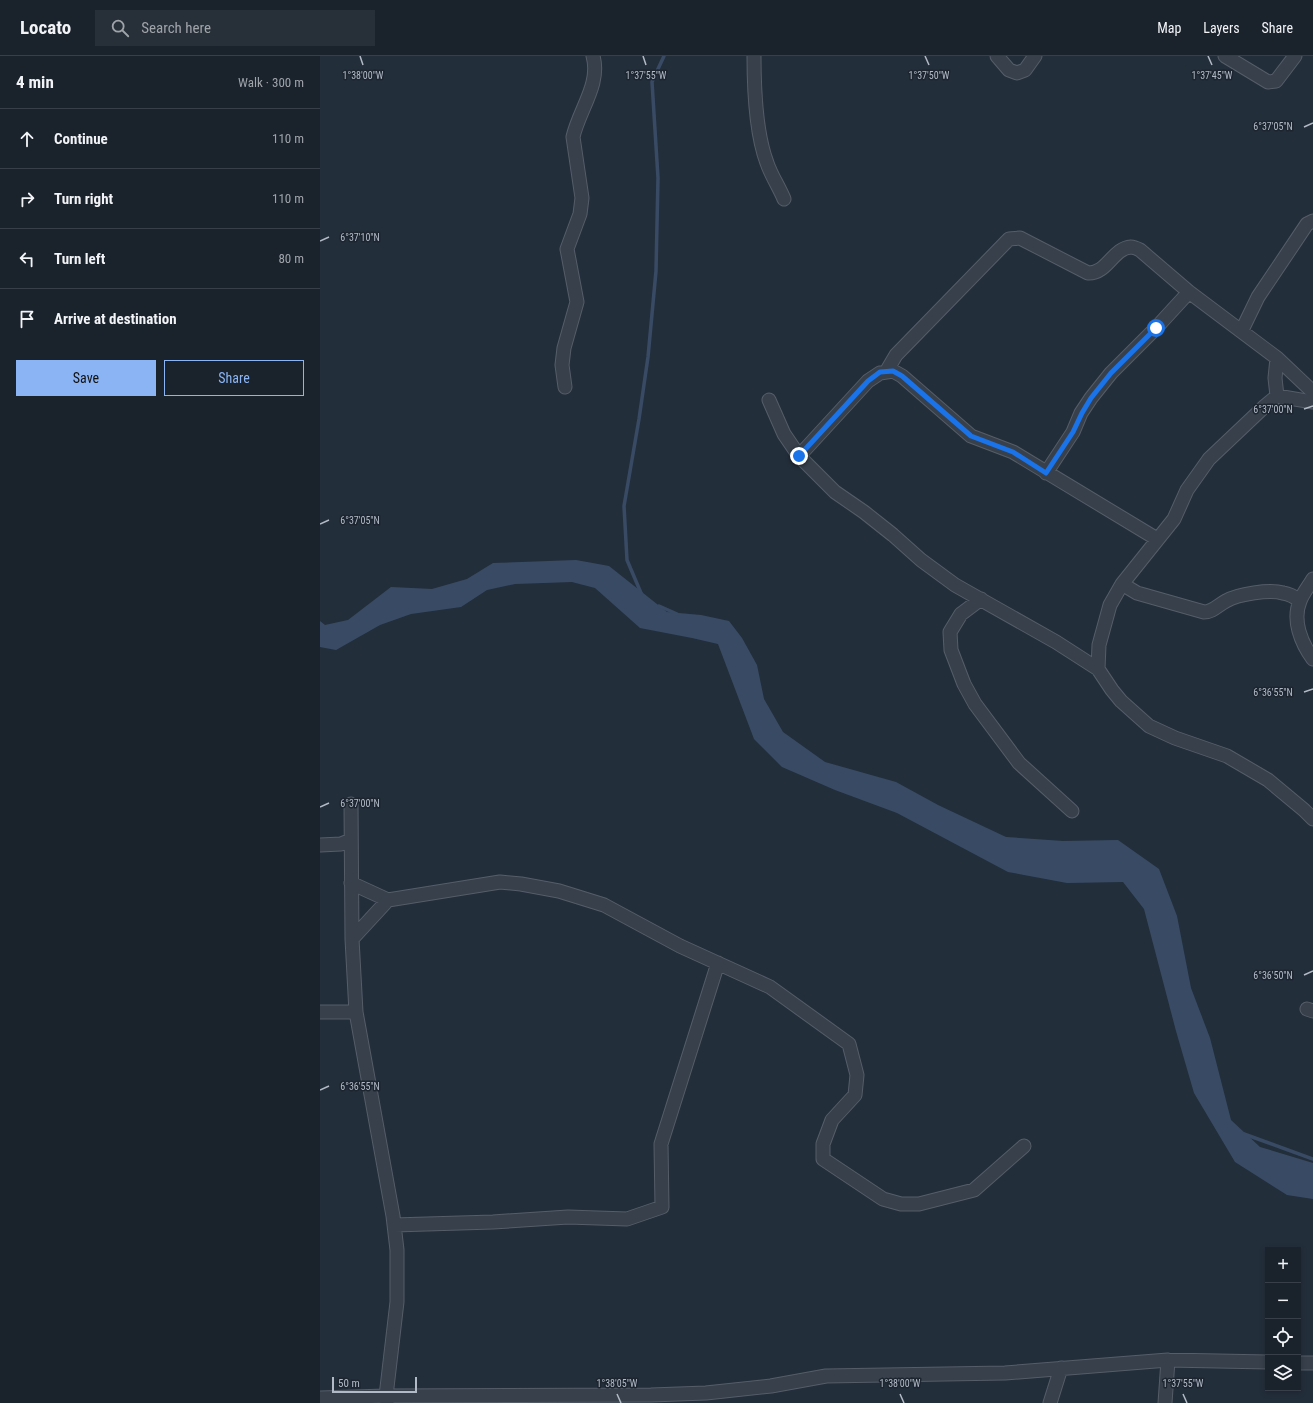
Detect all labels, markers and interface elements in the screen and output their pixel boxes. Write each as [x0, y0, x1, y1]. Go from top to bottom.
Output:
search box [95, 10, 375, 46]
text: Locato [20, 16, 71, 39]
icon: search [109, 17, 131, 39]
text: Search here [141, 19, 211, 37]
text: Map [1157, 20, 1181, 36]
text: Layers [1203, 20, 1240, 36]
text: Share [1262, 20, 1293, 36]
text: 1°38'00"W [343, 70, 384, 81]
text: 1°37'55"W [626, 70, 667, 81]
text: 1°37'50"W [909, 70, 950, 81]
text: 1°37'45"W [1192, 70, 1233, 81]
text: 4 min [16, 72, 54, 92]
text: Walk · 300 m [238, 75, 304, 90]
text: 6°37'05"N [1253, 121, 1293, 132]
icon: ahead [16, 128, 38, 150]
text: Continue [54, 130, 108, 148]
text: 110 m [272, 131, 304, 146]
icon: right [16, 188, 38, 210]
text: Turn right [54, 190, 113, 208]
text: 110 m [272, 191, 304, 206]
text: 6°37'10"N [340, 232, 380, 243]
icon: left [16, 248, 38, 270]
text: Turn left [54, 250, 105, 268]
text: 80 m [278, 251, 304, 266]
icon: arrive [16, 308, 38, 330]
text: Arrive at destination [54, 310, 177, 328]
route start [1147, 319, 1165, 337]
button: Save [16, 360, 156, 396]
button: Share [164, 360, 304, 396]
text: 6°37'00"N [1253, 404, 1293, 415]
route end [790, 447, 808, 465]
text: 6°37'05"N [340, 515, 380, 526]
text: 6°36'55"N [1253, 687, 1293, 698]
text: 6°37'00"N [340, 798, 380, 809]
text: 6°36'50"N [1253, 970, 1293, 981]
text: 6°36'55"N [340, 1081, 380, 1092]
map controls [1265, 1247, 1301, 1391]
button: + [1265, 1247, 1301, 1283]
button: − [1265, 1283, 1301, 1319]
button: locate [1265, 1319, 1301, 1355]
button: layers [1265, 1355, 1301, 1391]
scale bar [332, 1375, 417, 1394]
text: 50 m [338, 1377, 360, 1390]
text: 1°38'05"W [597, 1378, 638, 1389]
text: 1°38'00"W [880, 1378, 921, 1389]
text: 1°37'55"W [1163, 1378, 1204, 1389]

